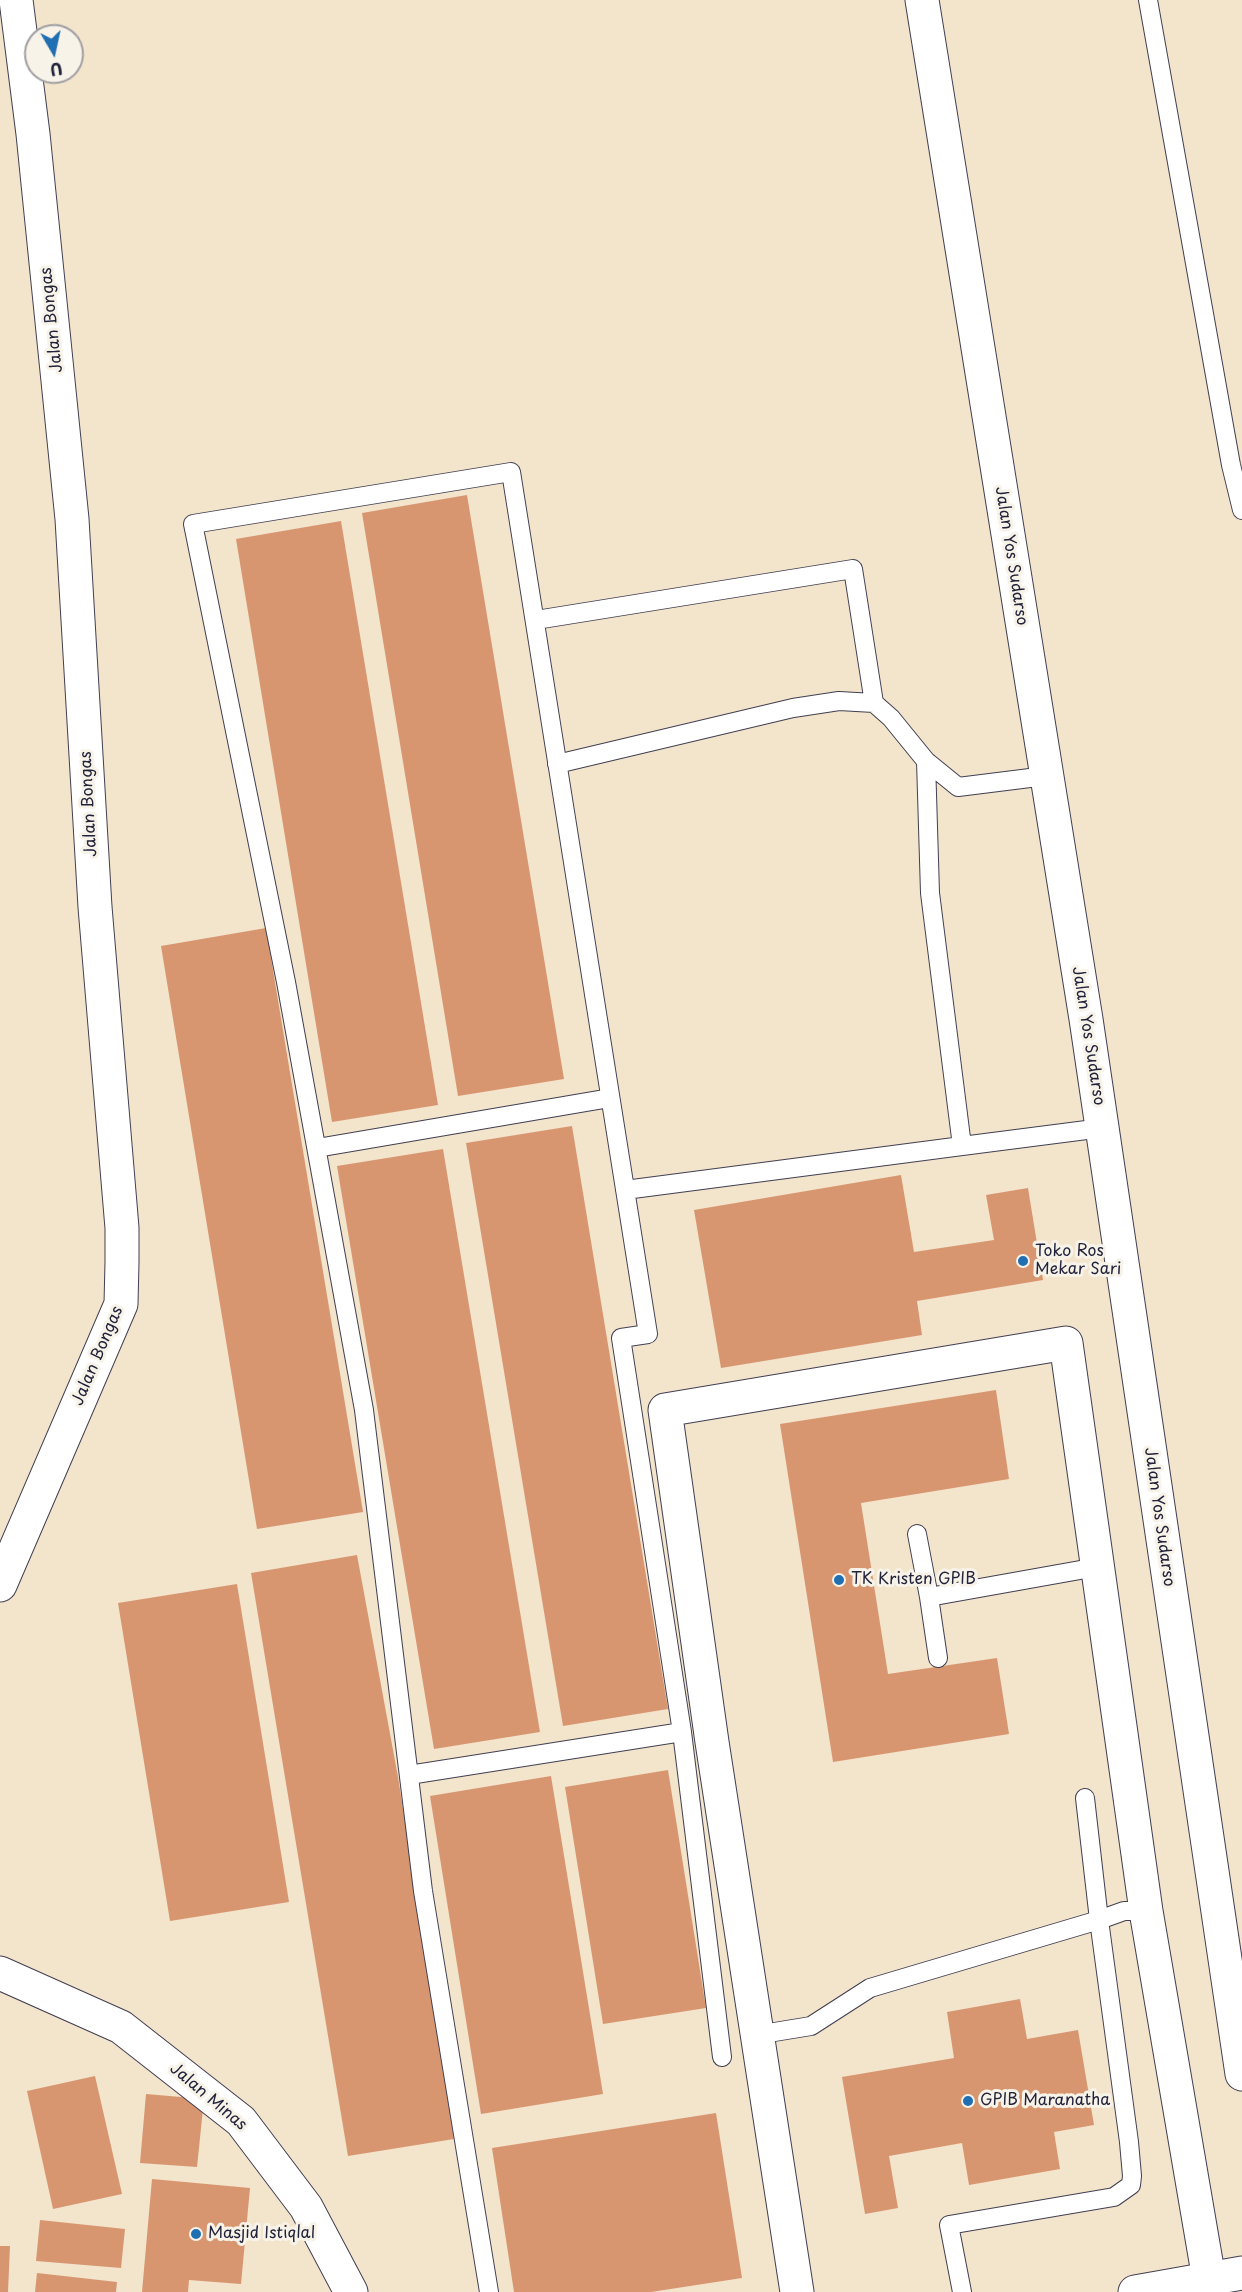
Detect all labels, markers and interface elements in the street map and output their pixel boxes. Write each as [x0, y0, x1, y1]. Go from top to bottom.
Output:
north arrow [24, 24, 84, 84]
text: U [49, 57, 64, 83]
street label: Jalan Bongas [37, 266, 67, 374]
street label: Jalan Yos Sudarso [991, 485, 1031, 627]
street label: Jalan Bongas [77, 751, 101, 857]
street label: Jalan Yos Sudarso [1068, 965, 1108, 1107]
place label: Toko Ros Mekar Sari [1035, 1242, 1121, 1280]
marker: Toko Ros Mekar Sari [1016, 1254, 1030, 1268]
street label: Jalan Bongas [68, 1304, 128, 1408]
street label: Jalan Yos Sudarso [1140, 1446, 1178, 1588]
place label: TK Kristen GPIB [851, 1570, 976, 1590]
marker: TK Kristen GPIB [832, 1573, 846, 1587]
street label: Jalan Minas [166, 2059, 250, 2135]
place label: GPIB Maranatha [980, 2091, 1110, 2111]
marker: GPIB Maranatha [961, 2094, 975, 2108]
place label: Masjid Istiqlal [208, 2224, 315, 2244]
marker: Masjid Istiqlal [189, 2227, 203, 2241]

